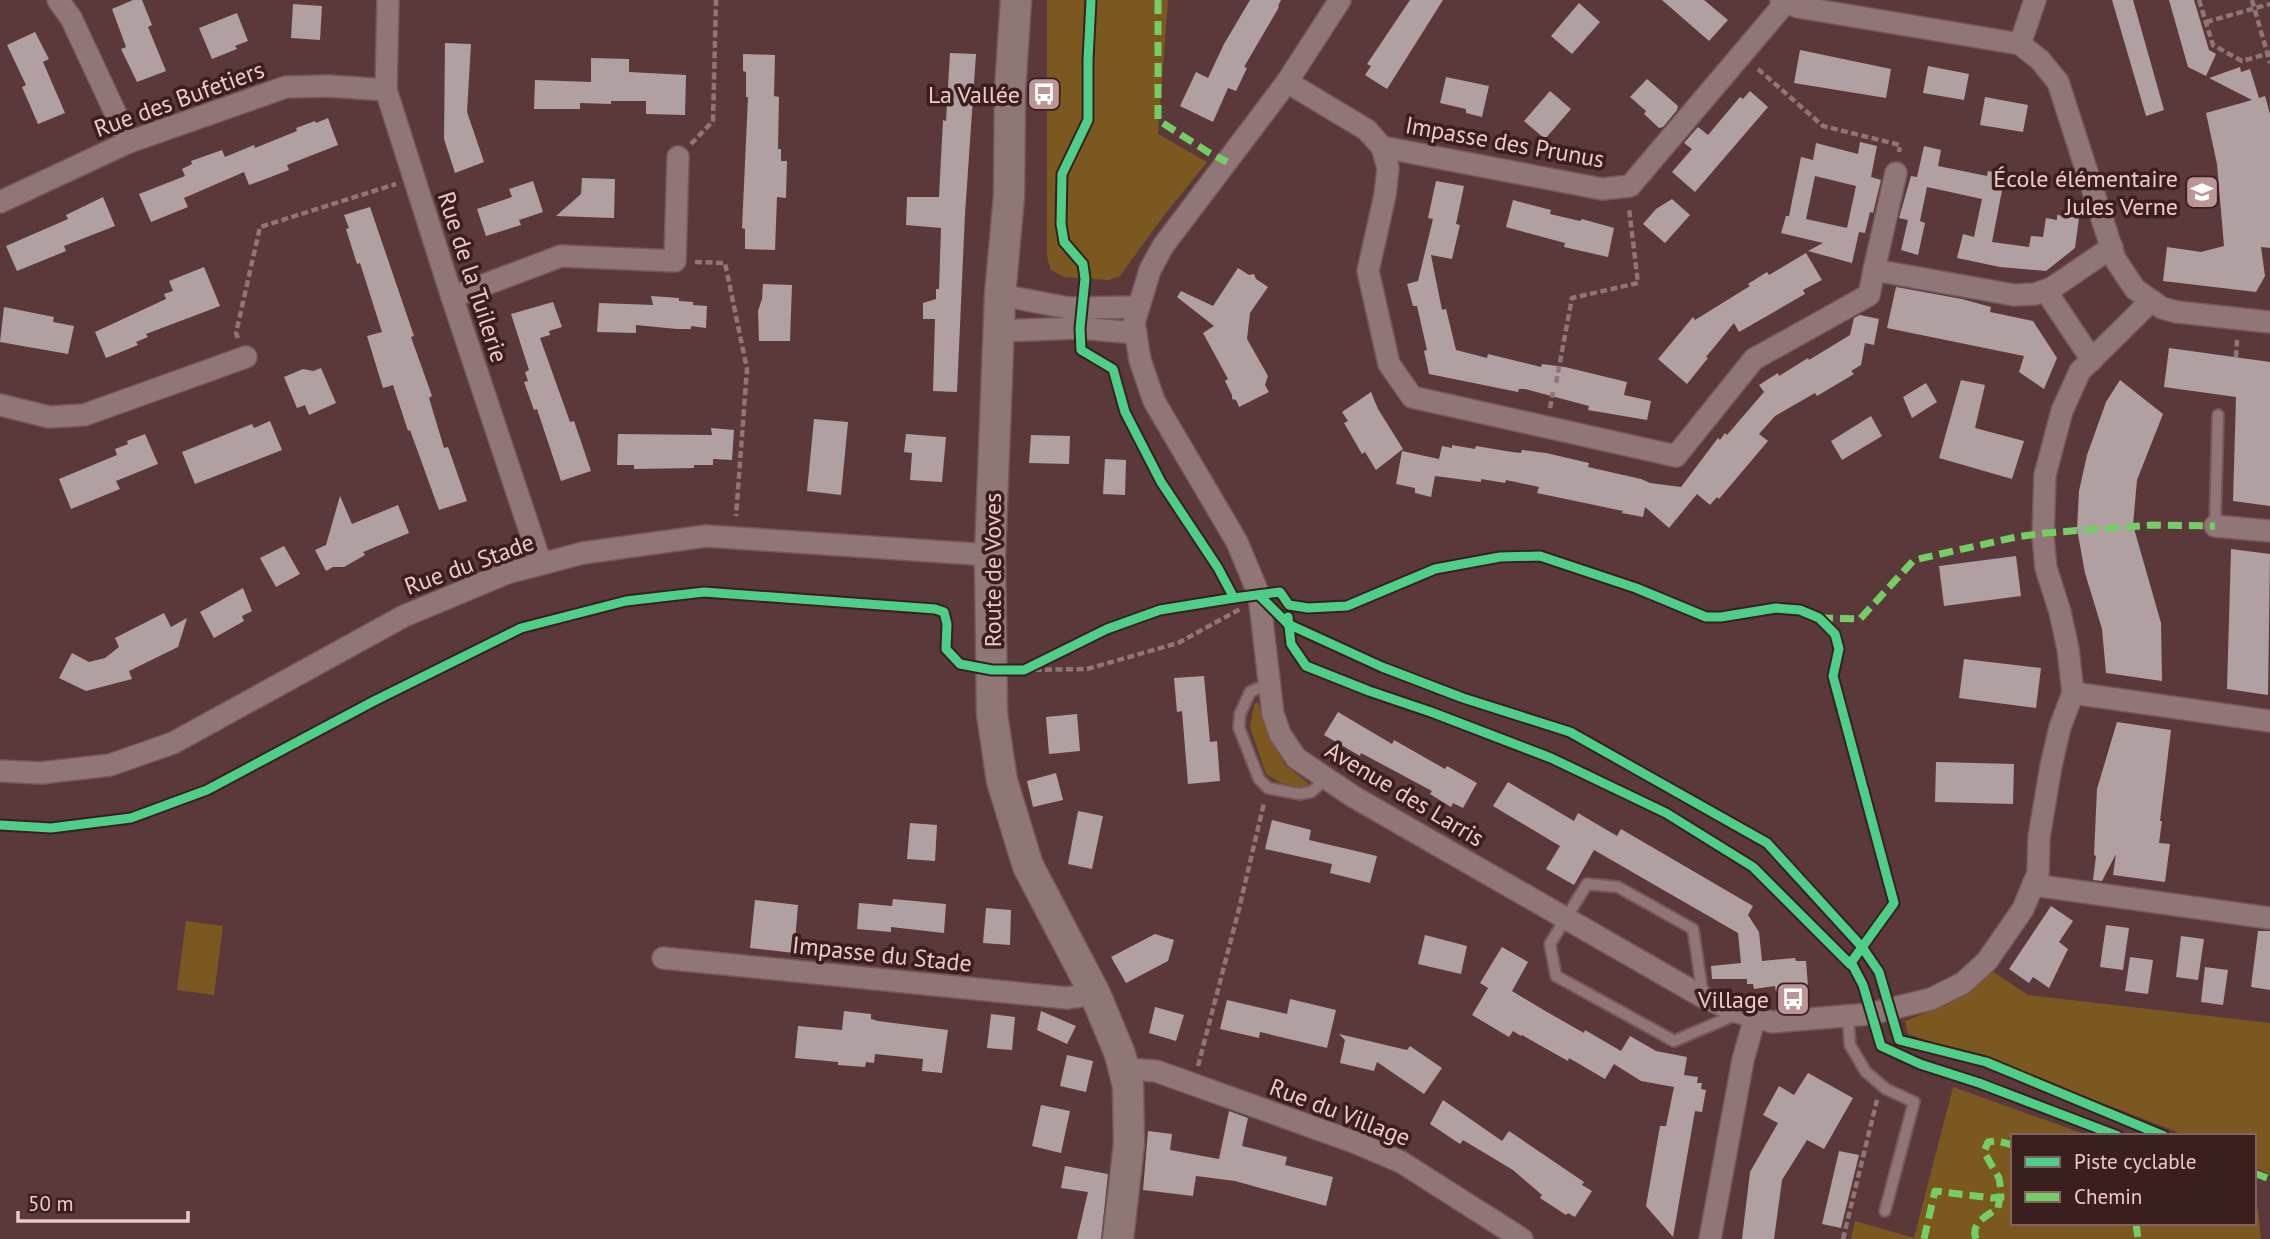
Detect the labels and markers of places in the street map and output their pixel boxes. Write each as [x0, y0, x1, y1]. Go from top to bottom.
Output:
bus stop icon: La Vallée [1025, 75, 1063, 113]
place label: La Vallée [928, 79, 1020, 110]
place label: École élémentaire Jules Verne [1993, 163, 2178, 222]
school or university icon: École élémentaire Jules Verne [2183, 173, 2221, 211]
bus stop icon: Village [1774, 980, 1812, 1018]
place label: Village [1697, 984, 1769, 1015]

